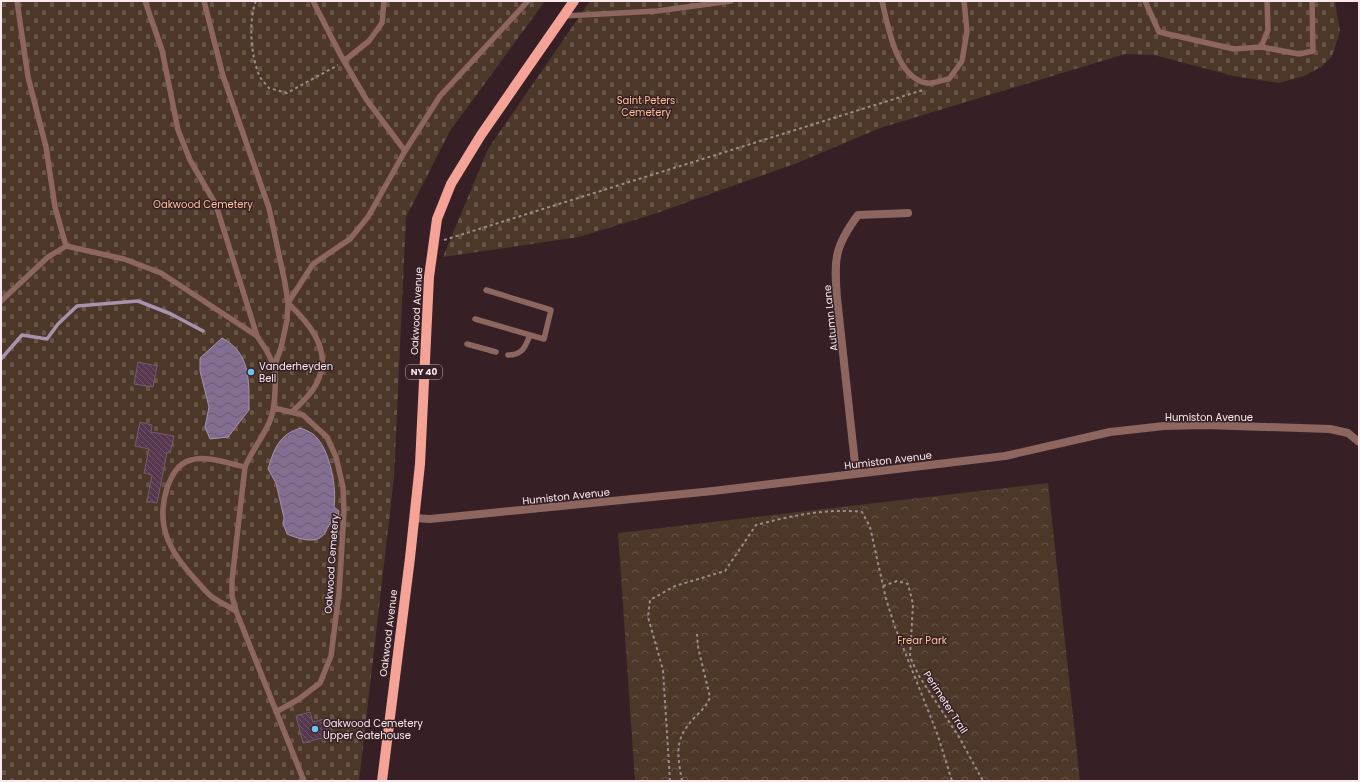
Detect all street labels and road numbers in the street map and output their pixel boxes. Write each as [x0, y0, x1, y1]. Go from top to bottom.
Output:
street label: Oakwood Avenue [407, 267, 426, 355]
street label: Autumn Lane [820, 284, 841, 352]
road number: NY 40 [406, 365, 442, 379]
street label: Humiston Avenue [1165, 410, 1253, 425]
street label: Humiston Avenue [843, 448, 933, 473]
street label: Humiston Avenue [522, 484, 611, 509]
street label: Oakwood Cemetery [321, 513, 342, 614]
street label: Oakwood Avenue [376, 589, 401, 678]
street label: Perimeter Trail [920, 668, 971, 736]

